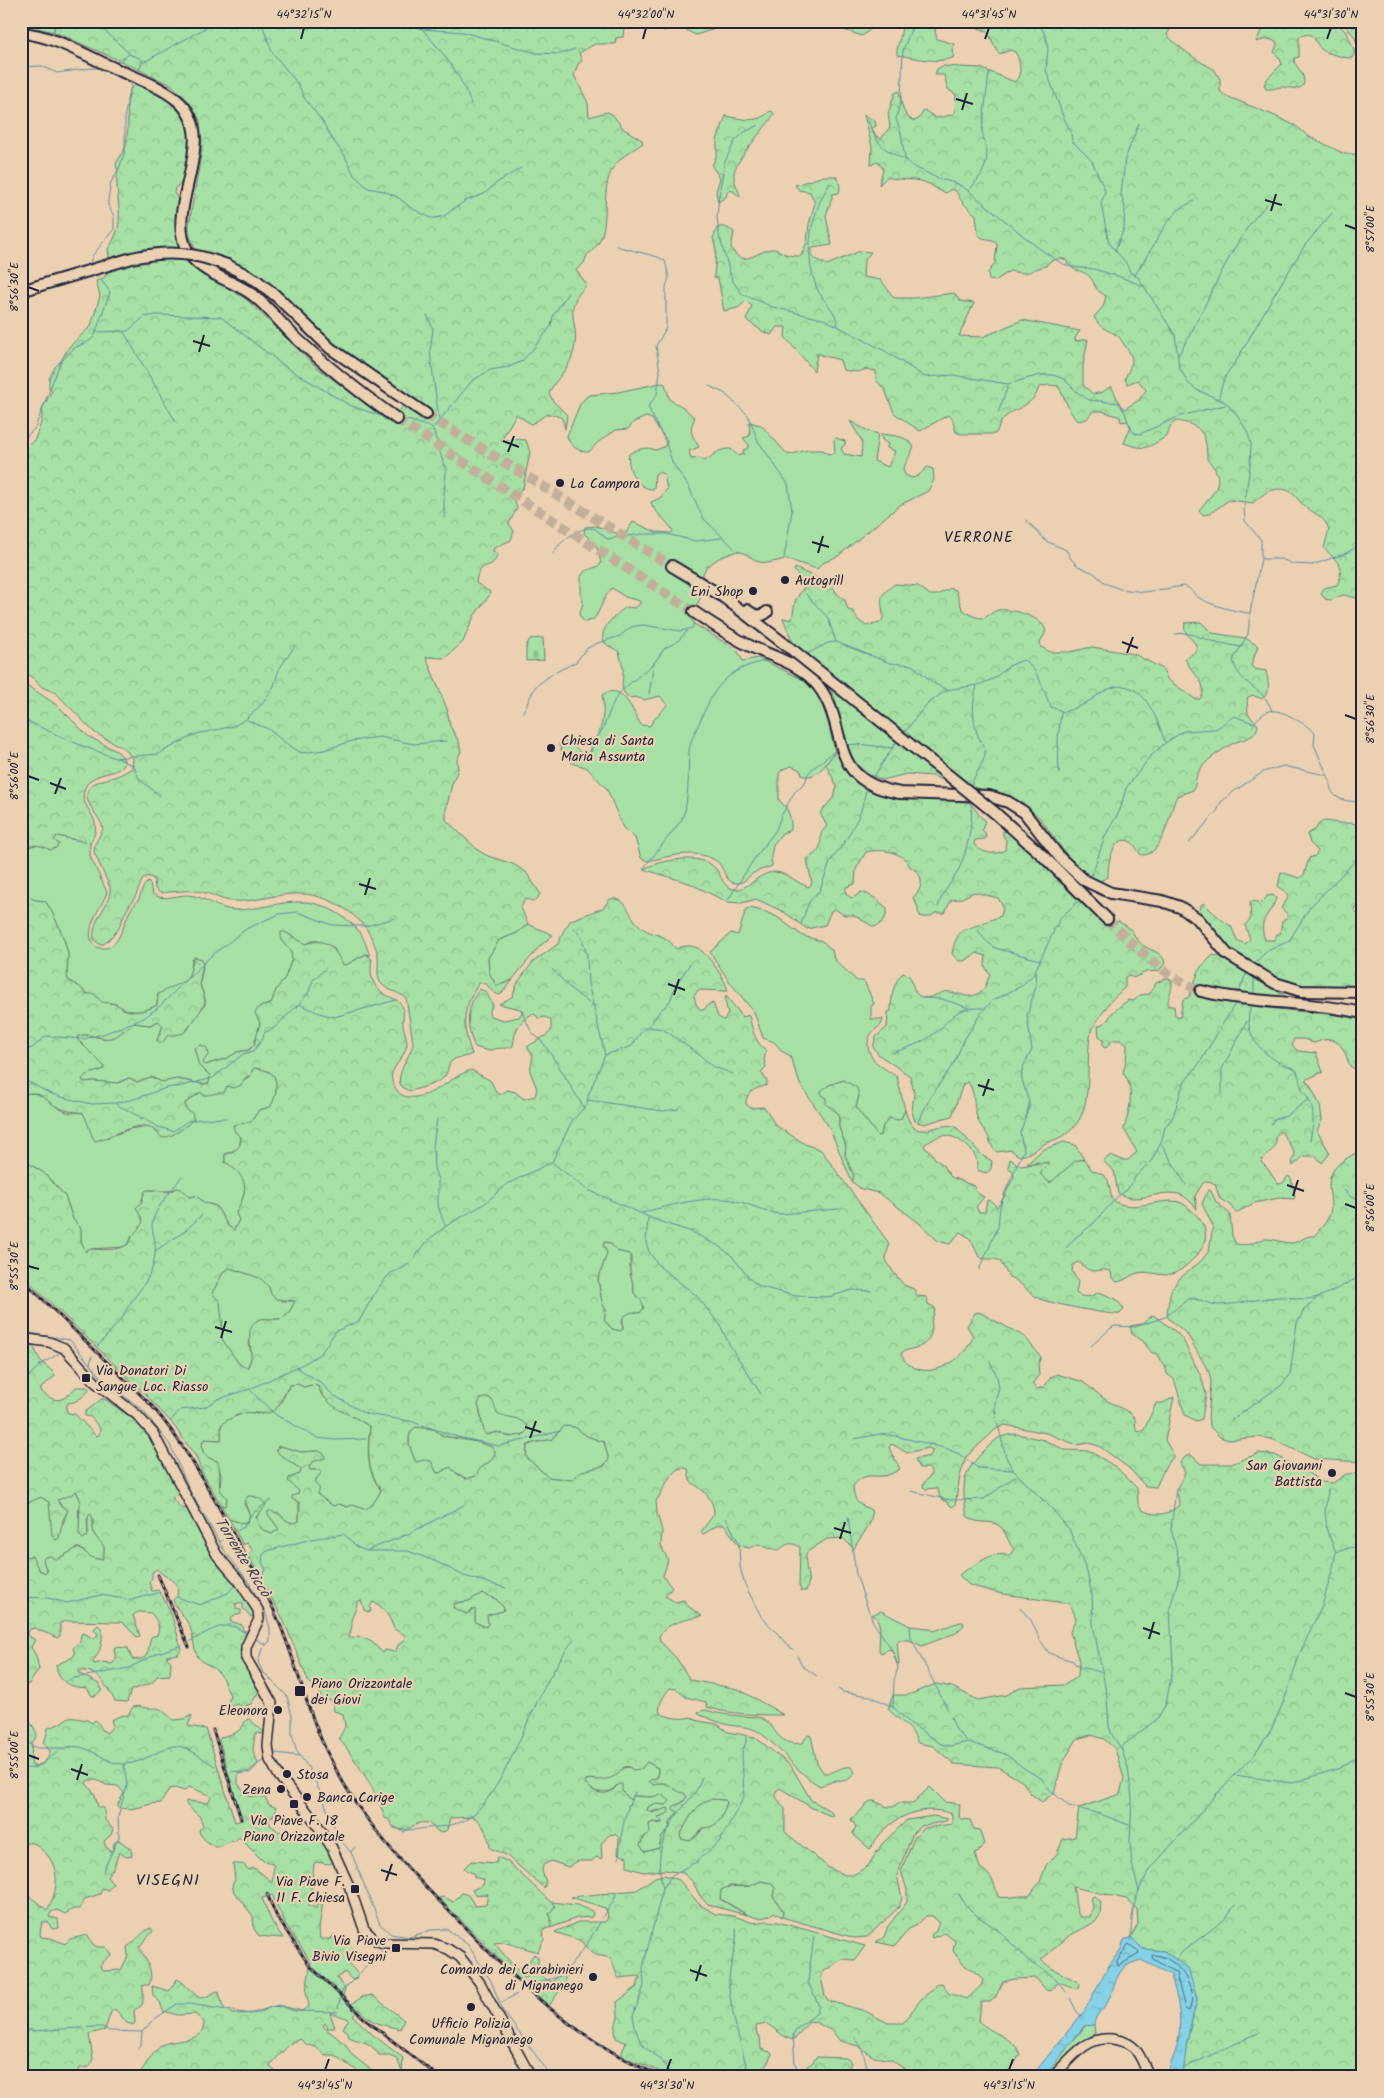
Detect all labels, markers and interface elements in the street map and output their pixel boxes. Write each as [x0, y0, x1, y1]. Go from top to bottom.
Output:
text: 44°32'15"N [276, 5, 332, 24]
text: 44°32'00"N [618, 5, 674, 24]
text: 44°31'45"N [962, 5, 1016, 24]
text: 44°31'30"N [1304, 5, 1358, 24]
text: 8°57'00"E [1361, 204, 1380, 253]
text: 8°56'30"E [5, 261, 24, 312]
place label: La Campora [570, 473, 640, 495]
marker: La Campora [554, 477, 566, 489]
district label: VERRONE [944, 526, 1014, 550]
place label: Autogrill [795, 570, 844, 592]
marker: Autogrill [779, 574, 791, 586]
place label: Eni Shop [690, 581, 743, 603]
marker: Eni Shop [747, 585, 759, 597]
text: 8°56'30"E [1361, 693, 1380, 744]
place label: Chiesa di Santa Maria Assunta [561, 730, 654, 768]
marker: Chiesa di Santa Maria Assunta [545, 742, 557, 754]
text: 8°56'00"E [5, 750, 24, 801]
text: 8°56'00"E [1361, 1182, 1380, 1233]
text: 8°55'30"E [5, 1240, 24, 1291]
place label: Via Donatori Di Sangue Loc. Riasso [96, 1360, 208, 1398]
marker: Via Donatori Di Sangue Loc. Riasso [80, 1372, 92, 1384]
place label: San Giovanni Battista [1246, 1455, 1323, 1493]
marker: San Giovanni Battista [1326, 1467, 1338, 1479]
water label: Torrente Riccò [208, 1513, 277, 1603]
text: 8°55'30"E [1361, 1671, 1380, 1722]
place label: Piano Orizzontale dei Giovi [311, 1673, 413, 1711]
marker: Piano Orizzontale dei Giovi [293, 1684, 307, 1698]
place label: Eleonora [219, 1700, 268, 1722]
marker: Eleonora [272, 1704, 284, 1716]
text: 8°55'00"E [5, 1730, 24, 1779]
place label: Stosa [297, 1764, 329, 1786]
marker: Stosa [281, 1768, 293, 1780]
place label: Zena [242, 1779, 271, 1801]
marker: Zena [275, 1783, 287, 1795]
place label: Banca Carige [317, 1787, 395, 1809]
marker: Banca Carige [301, 1791, 313, 1803]
marker: Via Piave F. 18 Piano Orizzontale [288, 1798, 300, 1810]
place label: Via Piave F. 18 Piano Orizzontale [243, 1810, 345, 1848]
district label: VISEGNI [136, 1868, 200, 1893]
place label: Via Piave F. 11 F. Chiesa [276, 1871, 345, 1909]
marker: Via Piave F. 11 F. Chiesa [349, 1883, 361, 1895]
place label: Via Piave Bivio Visegni [312, 1930, 387, 1968]
marker: Via Piave Bivio Visegni [390, 1942, 402, 1954]
place label: Comando dei Carabinieri di Mignanego [440, 1959, 584, 1997]
marker: Comando dei Carabinieri di Mignanego [587, 1971, 599, 1983]
marker: Ufficio Polizia Comunale Mignanego [465, 2001, 477, 2013]
place label: Ufficio Polizia Comunale Mignanego [409, 2013, 533, 2051]
text: 44°31'45"N [298, 2076, 352, 2095]
text: 44°31'30"N [640, 2076, 694, 2095]
text: 44°31'15"N [983, 2076, 1035, 2095]

